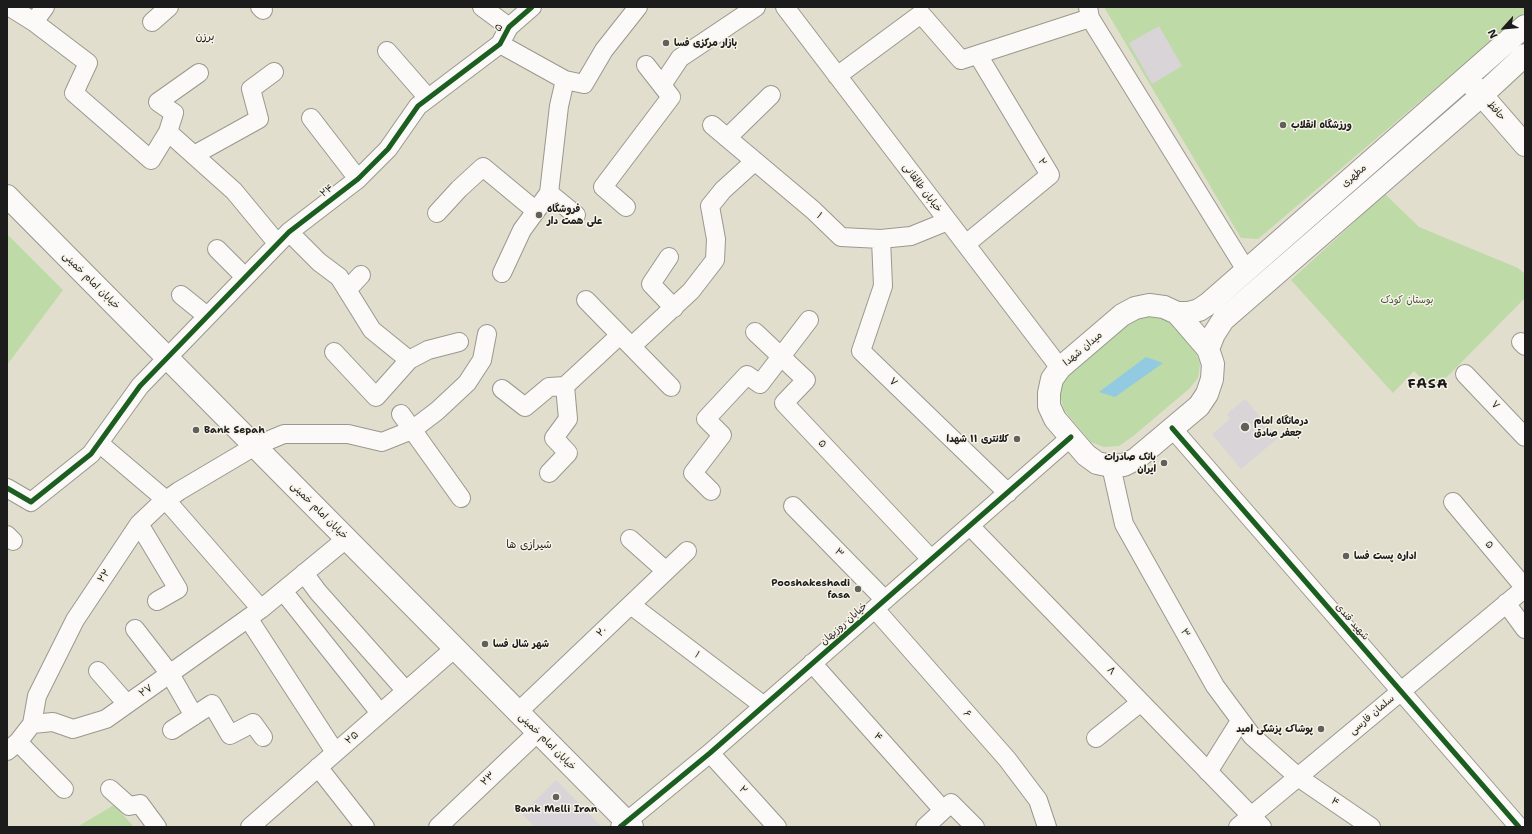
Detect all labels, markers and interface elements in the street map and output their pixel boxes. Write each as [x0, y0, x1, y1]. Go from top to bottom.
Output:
north arrow [1484, 8, 1524, 48]
street label: ۵ [492, 22, 506, 34]
text: N [1484, 26, 1502, 41]
district label: برزن [196, 30, 214, 44]
place label: بازار مرکزی فسا [674, 37, 737, 49]
marker: بازار مرکزی فسا [661, 38, 671, 48]
street label: حافظ [1484, 99, 1508, 123]
place label: ورزشگاه انقلاب [1291, 119, 1352, 131]
marker: ورزشگاه انقلاب [1278, 120, 1288, 130]
street label: ۲ [1035, 156, 1049, 168]
street label: خیابان طالقانی [900, 161, 944, 215]
street label: مطهری [1339, 162, 1369, 190]
street label: ۲۴ [318, 182, 336, 200]
place label: فروشگاه علی همت دار [547, 203, 602, 226]
marker: فروشگاه علی همت دار [534, 210, 544, 220]
street label: ۱ [814, 210, 824, 222]
street label: خیابان امام خمینی [60, 250, 122, 312]
park label: بوستان کودک [1381, 294, 1433, 306]
street label: میدان شهدا [1061, 329, 1105, 369]
street label: ۷ [886, 375, 900, 389]
district label: FASA [1407, 376, 1449, 392]
street label: ۷ [1488, 398, 1502, 412]
place label: درمانگاه امام جعفر صادق [1254, 415, 1308, 438]
marker: درمانگاه امام جعفر صادق [1239, 421, 1251, 433]
place label: Bank Sepah [204, 424, 265, 436]
marker: Bank Sepah [191, 425, 201, 435]
place label: کلانتری ۱۱ شهدا [947, 433, 1009, 445]
marker: کلانتری ۱۱ شهدا [1012, 434, 1022, 444]
street label: ۵ [815, 437, 829, 451]
place label: بانک صادرات ایران [1104, 451, 1156, 474]
marker: بانک صادرات ایران [1159, 458, 1169, 468]
street label: خیابان امام خمینی [288, 480, 350, 542]
district label: شیرازی ها [506, 538, 552, 552]
street label: ۵ [1482, 538, 1496, 552]
street label: ۳ [832, 546, 846, 560]
place label: اداره پست فسا [1354, 550, 1416, 562]
marker: اداره پست فسا [1341, 551, 1351, 561]
street label: ۲۲ [95, 567, 113, 585]
place label: Pooshakeshadi fasa [771, 577, 850, 600]
marker: Pooshakeshadi fasa [853, 584, 863, 594]
street label: خیابان روزبهان [818, 600, 870, 648]
street label: شهید قندی [1333, 601, 1371, 643]
street label: ۲۰ [594, 624, 610, 640]
street label: ۳ [1178, 627, 1192, 639]
place label: شهر شال فسا [493, 638, 549, 650]
marker: شهر شال فسا [480, 639, 490, 649]
street label: ۱ [692, 649, 702, 661]
street label: ۸ [1104, 664, 1118, 678]
street label: ۲۷ [137, 682, 155, 700]
street label: سلمان فارسی [1347, 693, 1397, 737]
street label: ۶ [960, 708, 974, 720]
street label: خیابان امام خمینی [516, 711, 578, 773]
place label: پوشاک پزشکی امید [1236, 723, 1313, 735]
marker: پوشاک پزشکی امید [1316, 724, 1326, 734]
street label: ۲۵ [343, 729, 361, 747]
street label: ۴ [871, 730, 885, 744]
street label: ۲۳ [478, 769, 498, 789]
street label: ۲ [736, 783, 750, 797]
marker: Bank Melli Iran [551, 792, 561, 802]
street label: ۴ [1328, 795, 1342, 809]
place label: Bank Melli Iran [515, 803, 597, 815]

